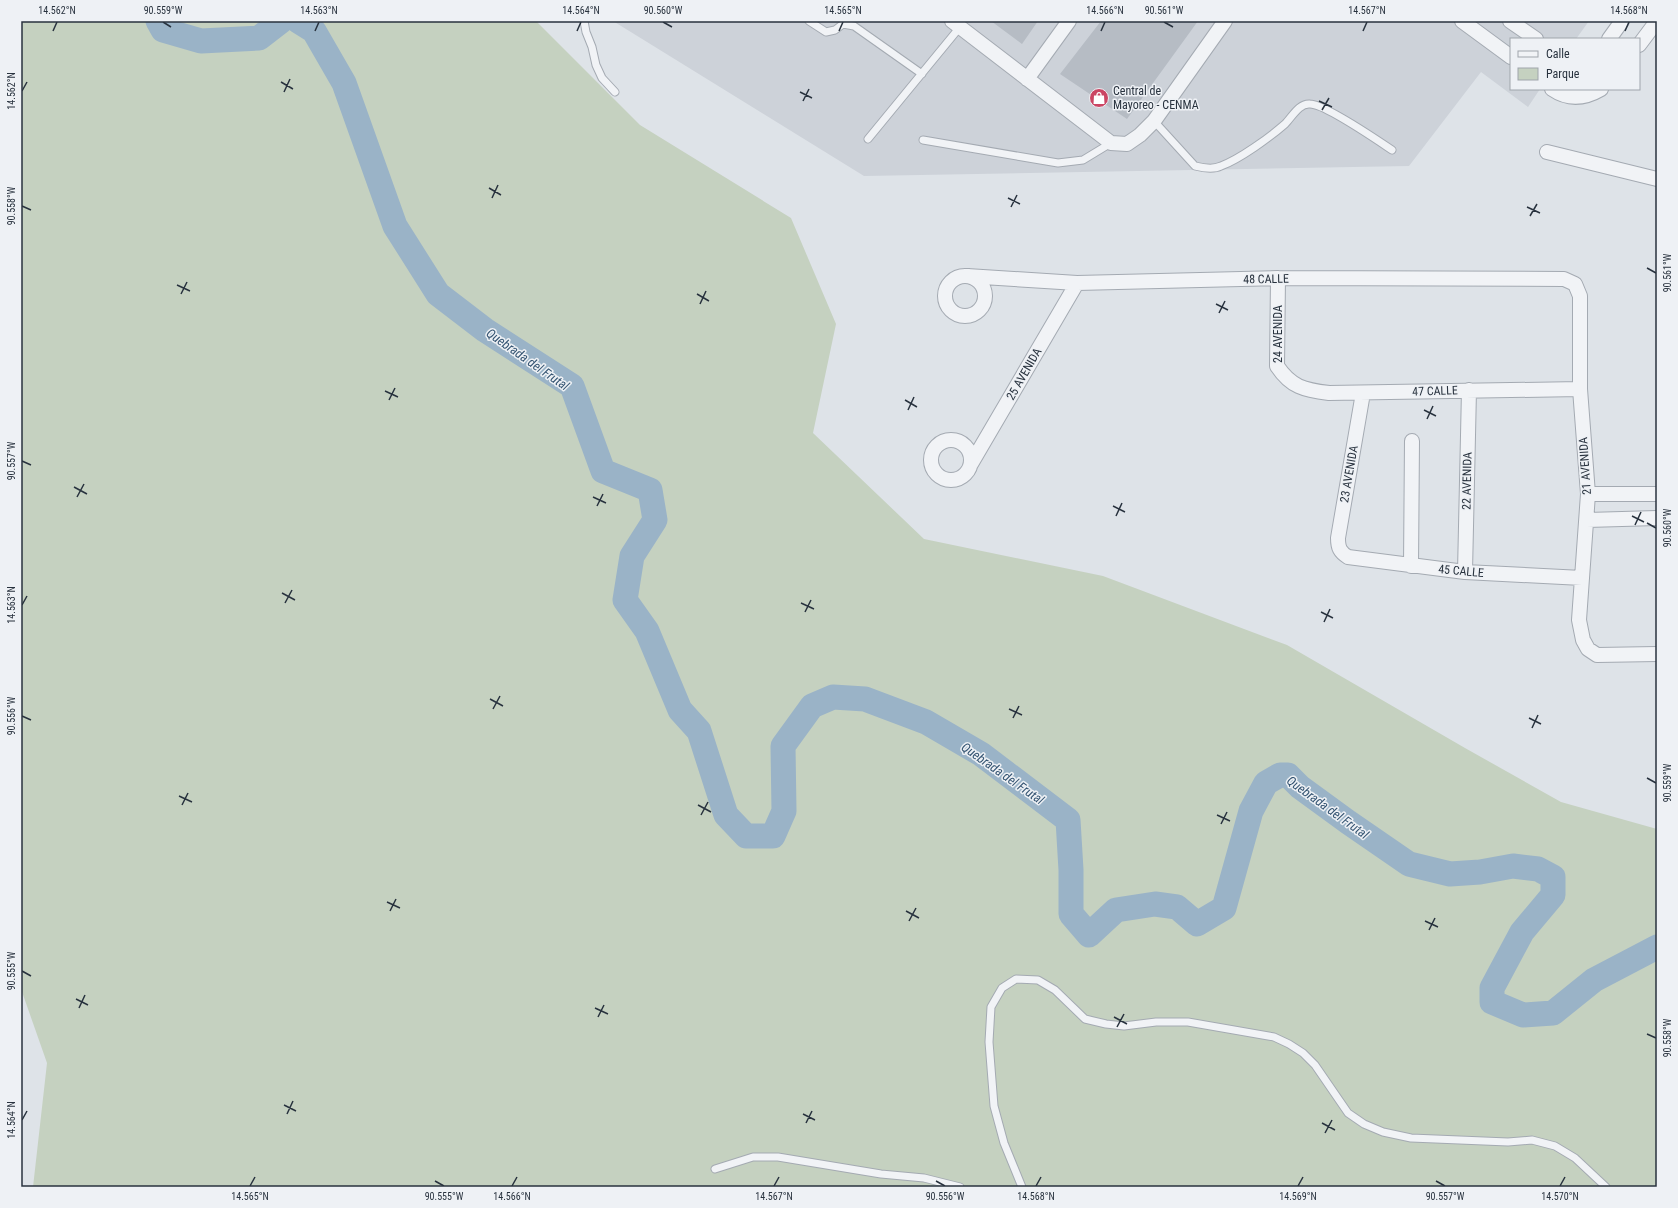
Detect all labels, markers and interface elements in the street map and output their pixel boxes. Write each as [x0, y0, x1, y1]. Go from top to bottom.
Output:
text: 14.562°N [38, 5, 76, 16]
text: 90.559°W [144, 5, 183, 16]
text: 14.563°N [300, 5, 338, 16]
text: 14.564°N [562, 5, 600, 16]
text: 90.560°W [644, 5, 683, 16]
text: 14.565°N [824, 5, 862, 16]
text: 14.566°N [1086, 5, 1124, 16]
text: 90.561°W [1145, 5, 1184, 16]
text: 14.567°N [1348, 5, 1386, 16]
text: 14.568°N [1610, 5, 1648, 16]
legend [1510, 38, 1640, 90]
text: Calle [1546, 47, 1570, 61]
text: Parque [1546, 67, 1580, 81]
text: 14.562°N [6, 72, 17, 110]
place label: Central de Mayoreo - CENMA [1113, 84, 1199, 112]
shop icon: Central de Mayoreo - CENMA [1088, 87, 1110, 109]
text: 90.558°W [6, 186, 17, 225]
text: 90.561°W [1662, 253, 1673, 292]
street label: 48 CALLE [1243, 272, 1289, 286]
street label: 24 AVENIDA [1271, 305, 1285, 363]
water label: Quebrada del Frutal [484, 325, 573, 394]
street label: 25 AVENIDA [1003, 345, 1045, 403]
street label: 47 CALLE [1412, 383, 1458, 399]
street label: 21 AVENIDA [1576, 437, 1594, 495]
text: 90.557°W [6, 441, 17, 480]
street label: 23 AVENIDA [1337, 444, 1361, 504]
street label: 22 AVENIDA [1459, 452, 1475, 510]
text: 90.560°W [1662, 508, 1673, 547]
street label: 45 CALLE [1438, 562, 1484, 580]
text: 14.563°N [6, 586, 17, 624]
text: 90.556°W [6, 696, 17, 735]
water label: Quebrada del Frutal [959, 739, 1048, 808]
text: 90.559°W [1662, 763, 1673, 802]
water label: Quebrada del Frutal [1284, 773, 1372, 843]
text: 90.555°W [6, 951, 17, 990]
text: 90.558°W [1662, 1018, 1673, 1057]
text: 14.564°N [6, 1101, 17, 1139]
text: 14.565°N [231, 1191, 269, 1202]
text: 90.555°W [425, 1191, 464, 1202]
text: 14.566°N [493, 1191, 531, 1202]
text: 14.567°N [755, 1191, 793, 1202]
text: 90.556°W [926, 1191, 965, 1202]
text: 14.568°N [1017, 1191, 1055, 1202]
text: 14.569°N [1279, 1191, 1317, 1202]
text: 90.557°W [1426, 1191, 1465, 1202]
text: 14.570°N [1541, 1191, 1579, 1202]

